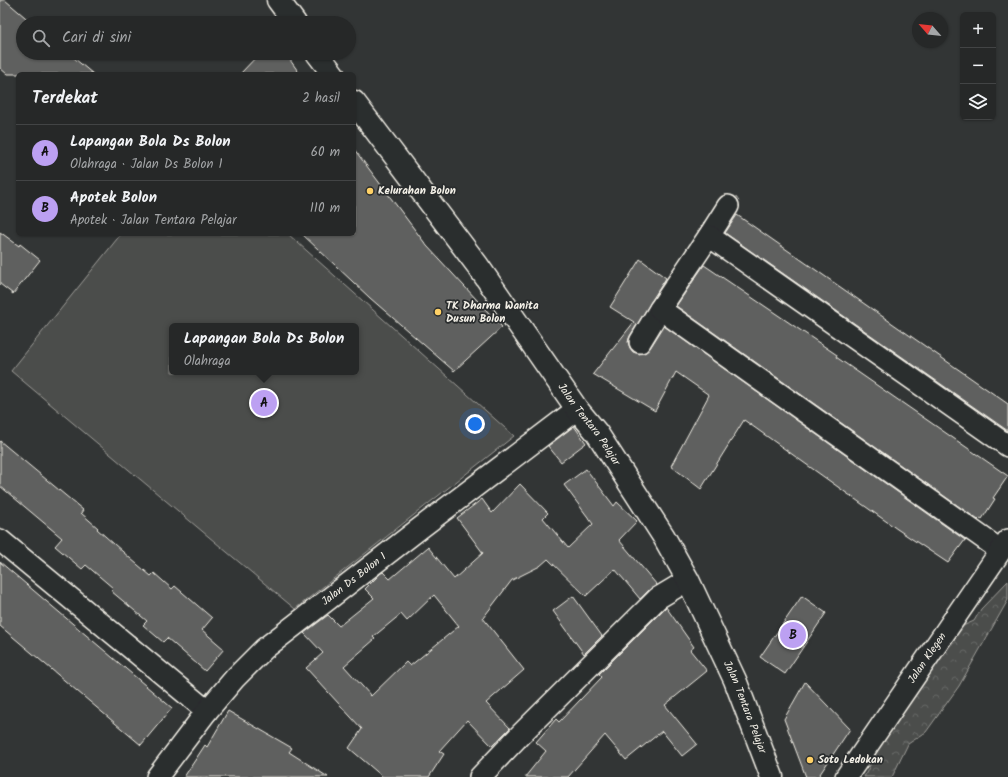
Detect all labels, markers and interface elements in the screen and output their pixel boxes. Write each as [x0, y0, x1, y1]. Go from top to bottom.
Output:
north arrow [912, 12, 948, 48]
map controls [960, 12, 996, 120]
button: + [960, 12, 996, 48]
search box [16, 16, 356, 60]
text: Cari di sini [62, 26, 131, 50]
icon: search [30, 27, 52, 49]
button: − [960, 48, 996, 84]
button: layers [960, 84, 996, 120]
text: Terdekat [32, 85, 98, 112]
text: 2 hasil [302, 88, 340, 109]
text: Lapangan Bola Ds Bolon [70, 130, 231, 154]
text: A [41, 142, 49, 163]
text: 60 m [311, 142, 340, 163]
text: Olahraga · Jalan Ds Bolon 1 [70, 154, 223, 175]
place label: Kelurahan Bolon [378, 182, 456, 200]
text: Apotek Bolon [70, 186, 157, 210]
marker: Kelurahan Bolon [365, 186, 375, 196]
text: B [41, 198, 49, 219]
text: 110 m [310, 198, 340, 219]
text: Apotek · Jalan Tentara Pelajar [70, 210, 236, 231]
place label: TK Dharma Wanita Dusun Bolon [446, 297, 539, 328]
marker: TK Dharma Wanita Dusun Bolon [433, 307, 443, 317]
popup [169, 323, 359, 375]
text: Lapangan Bola Ds Bolon [184, 327, 344, 351]
text: Olahraga [184, 351, 231, 372]
street label: Jalan Tentara Pelajar [553, 379, 626, 470]
pin: A [251, 388, 277, 418]
your location [465, 414, 485, 434]
street label: Jalan Ds Bolon 1 [318, 548, 390, 610]
pin: B [780, 620, 806, 650]
street label: Jalan Klegen [903, 629, 951, 687]
street label: Jalan Tentara Pelajar [718, 658, 772, 757]
place label: Soto Ledokan [818, 751, 883, 769]
marker: Soto Ledokan [805, 755, 815, 765]

